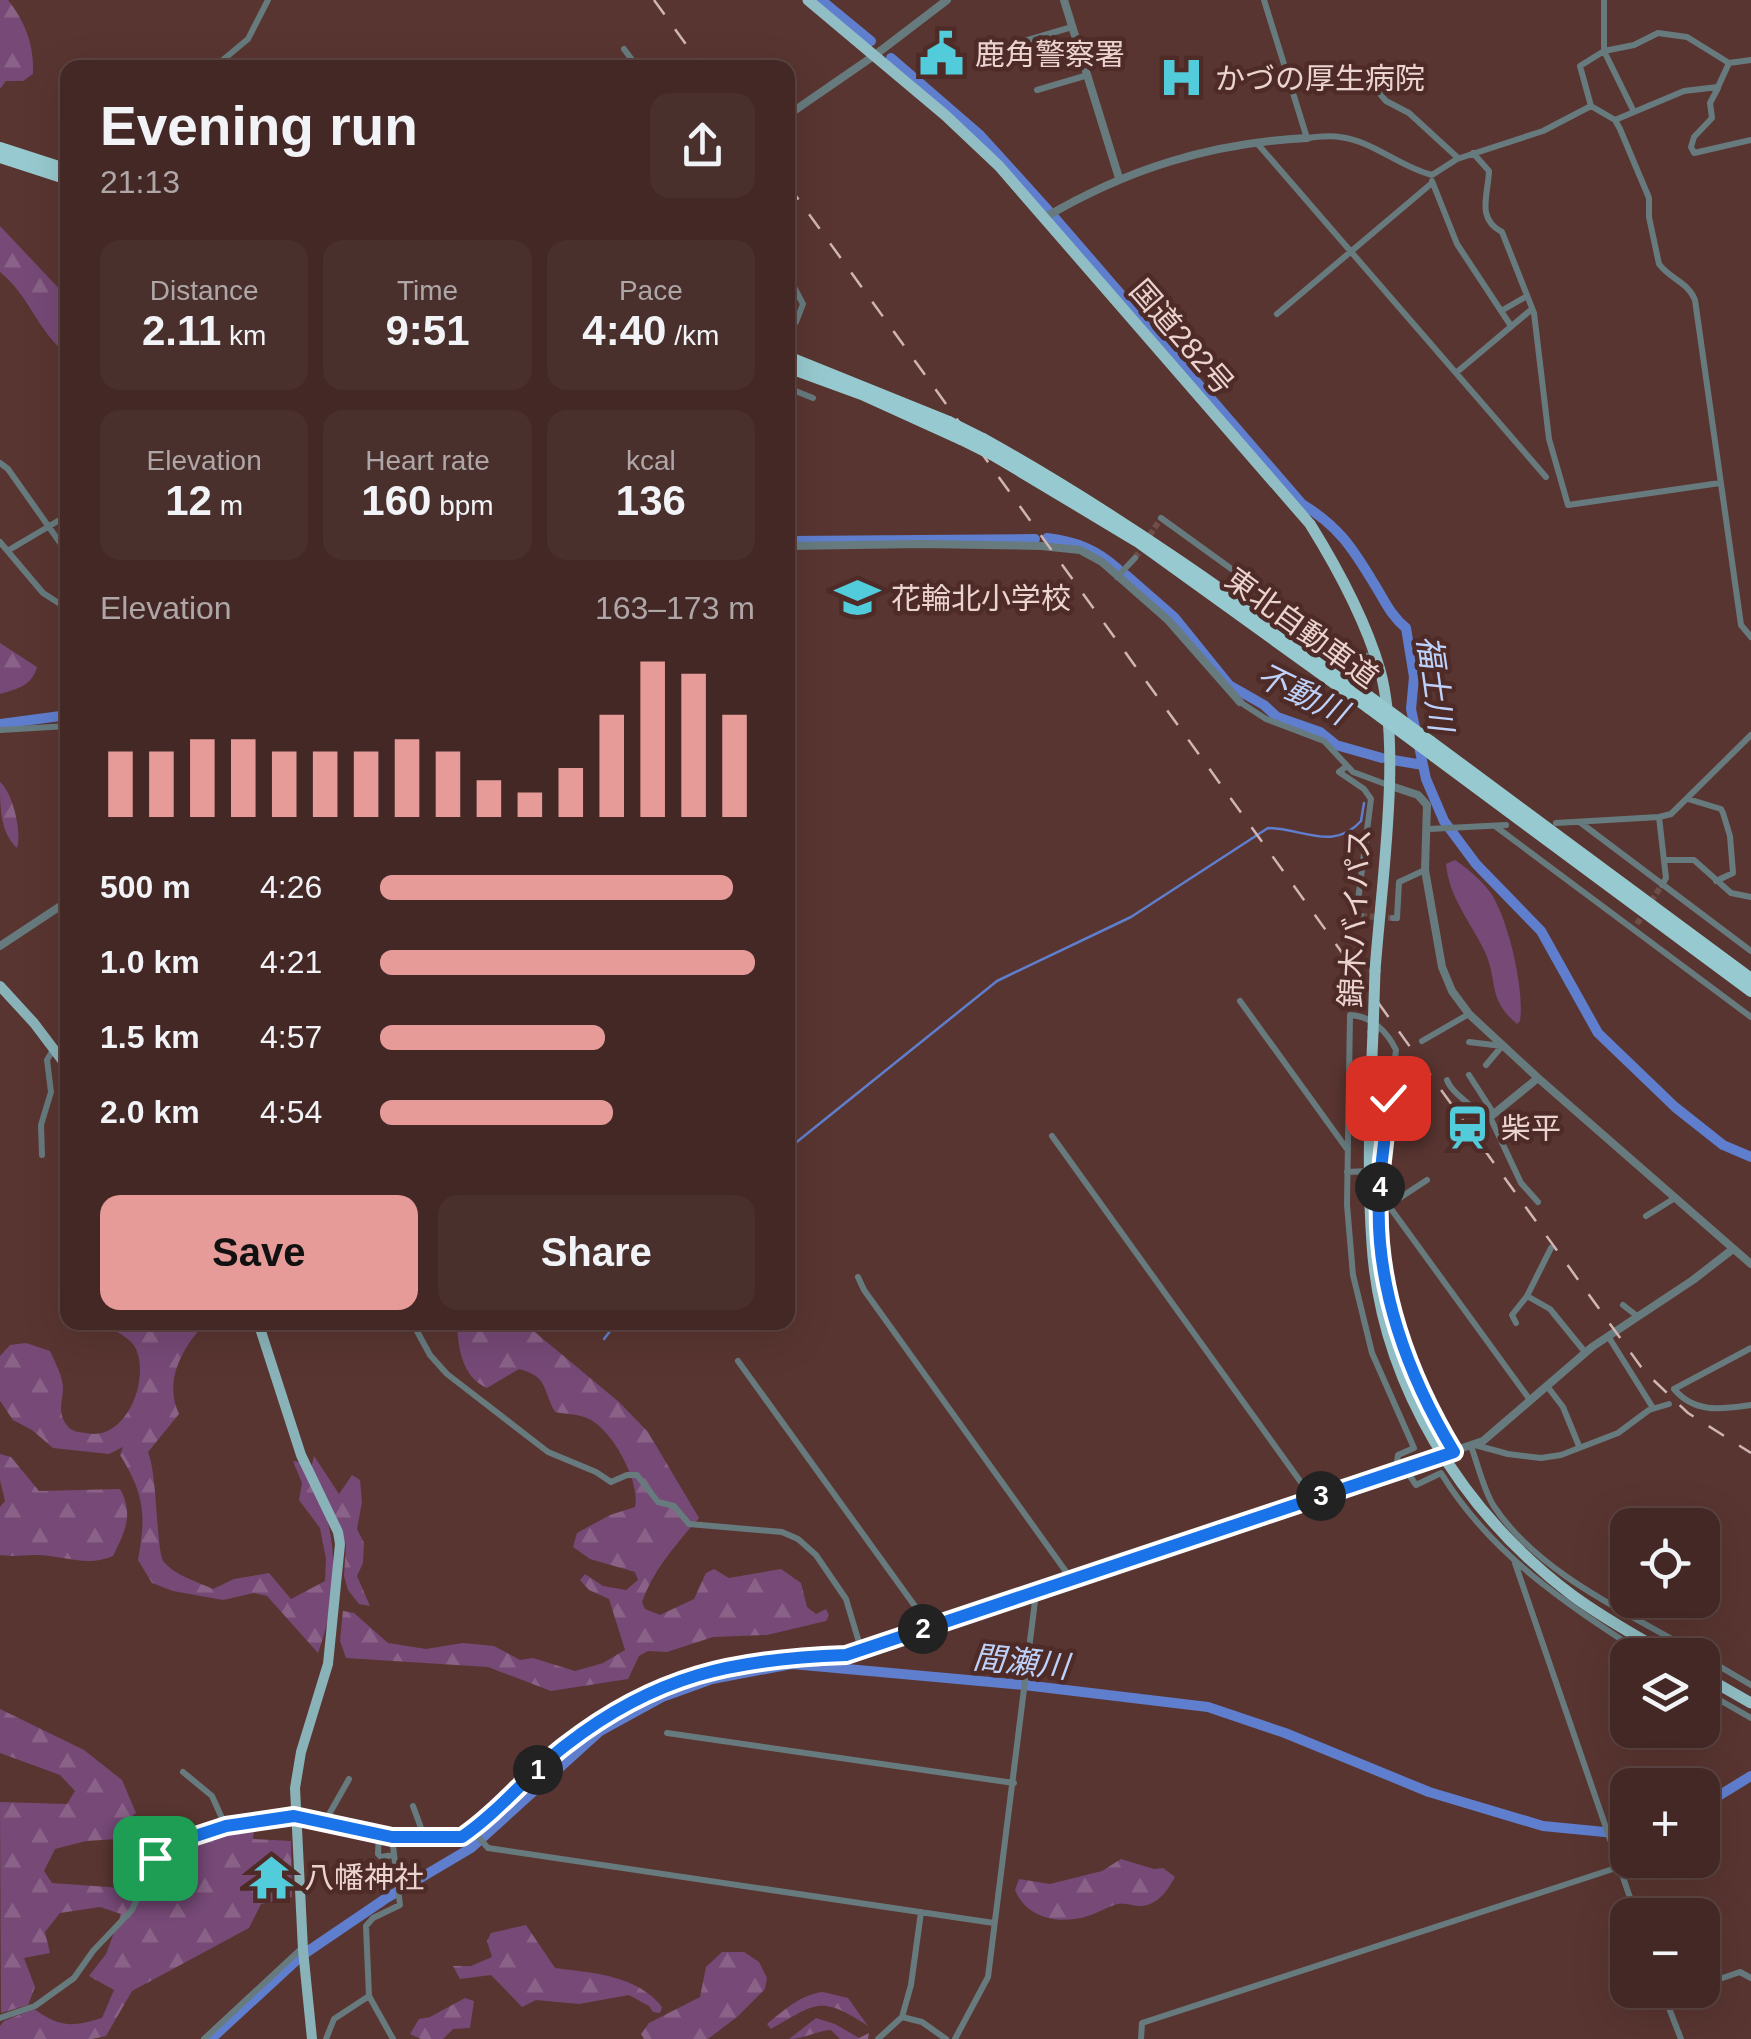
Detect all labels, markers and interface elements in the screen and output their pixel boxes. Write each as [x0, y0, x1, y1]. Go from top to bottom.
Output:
public building icon: 鹿角警察署 [918, 30, 966, 78]
place label: 鹿角警察署 [975, 38, 1125, 71]
hospital icon: かづの厚生病院 [1158, 54, 1206, 102]
place label: かづの厚生病院 [1215, 62, 1425, 95]
button: share [650, 93, 755, 198]
text: Evening run [100, 95, 418, 157]
text: 21:13 [100, 164, 180, 200]
street label: 国道282号 [1124, 273, 1240, 401]
text: Distance [150, 275, 259, 306]
text: Time [397, 275, 458, 306]
text: Pace [619, 275, 683, 306]
text: 2.11 [142, 307, 221, 354]
text: 9:51 [385, 307, 470, 354]
text: 4:40 [582, 307, 666, 354]
text: km [221, 320, 266, 351]
text: /km [666, 320, 719, 351]
text: Elevation [147, 445, 262, 476]
text: Heart rate [365, 445, 490, 476]
text: kcal [626, 445, 676, 476]
text: 12 [165, 477, 212, 524]
text: 160 [361, 477, 431, 524]
text: 136 [616, 477, 686, 524]
text: m [212, 490, 243, 521]
text: bpm [431, 490, 494, 521]
street label: 東北自動車道 [1219, 562, 1385, 694]
school or university icon: 花輪北小学校 [834, 574, 882, 622]
place label: 花輪北小学校 [891, 582, 1071, 615]
text: Elevation [100, 590, 232, 626]
text: 163–173 m [595, 590, 755, 626]
water label: 福士川 [1410, 633, 1460, 736]
water label: 不動川 [1251, 657, 1356, 733]
street label: 錦木バイパス [1334, 828, 1376, 1008]
text: 500 m [100, 869, 191, 905]
text: 4:26 [260, 869, 322, 905]
text: 1.0 km [100, 944, 200, 980]
text: 4:21 [260, 944, 322, 980]
text: 1.5 km [100, 1019, 200, 1055]
text: 4:57 [260, 1019, 322, 1055]
pin [1346, 1056, 1431, 1141]
icon: check [1361, 1071, 1416, 1126]
text: 2.0 km [100, 1094, 200, 1130]
text: 4:54 [260, 1094, 322, 1130]
station icon: 柴平 [1444, 1104, 1492, 1152]
place label: 柴平 [1501, 1112, 1561, 1145]
pin: 4 [1355, 1162, 1405, 1212]
text: 4 [1372, 1171, 1388, 1202]
button: Save [100, 1195, 418, 1310]
button: Share [438, 1195, 755, 1310]
pin: 3 [1296, 1471, 1346, 1521]
text: 3 [1313, 1480, 1329, 1511]
map controls [1610, 1508, 1720, 2008]
button: locate [1610, 1508, 1720, 1618]
pin: 2 [898, 1604, 948, 1654]
text: 2 [915, 1613, 931, 1644]
button: layers [1610, 1638, 1720, 1748]
water label: 間瀬川 [971, 1639, 1074, 1685]
pin: 1 [513, 1745, 563, 1795]
text: 1 [530, 1754, 546, 1785]
button: + [1610, 1768, 1720, 1878]
pin [113, 1816, 198, 1901]
icon: arrive [128, 1831, 183, 1886]
temple icon: 八幡神社 [247, 1853, 295, 1901]
place label: 八幡神社 [304, 1861, 424, 1894]
button: − [1610, 1898, 1720, 2008]

